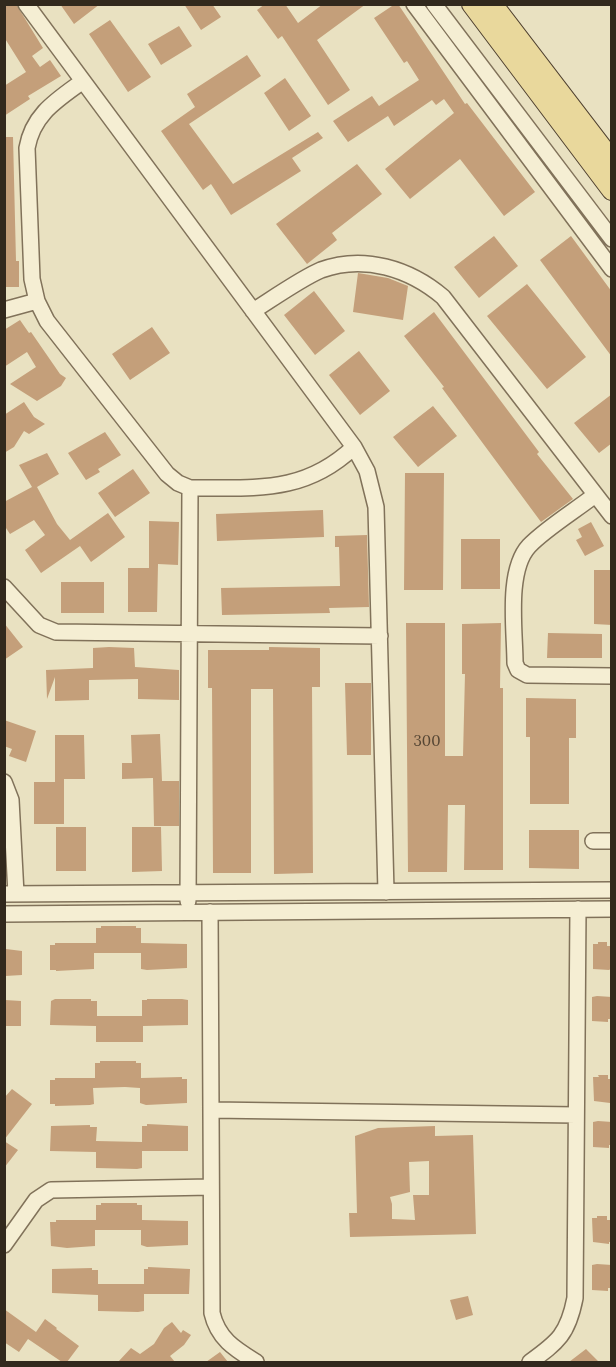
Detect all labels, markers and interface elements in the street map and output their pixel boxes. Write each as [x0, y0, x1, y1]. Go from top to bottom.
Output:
house number: 300 [414, 733, 440, 751]

